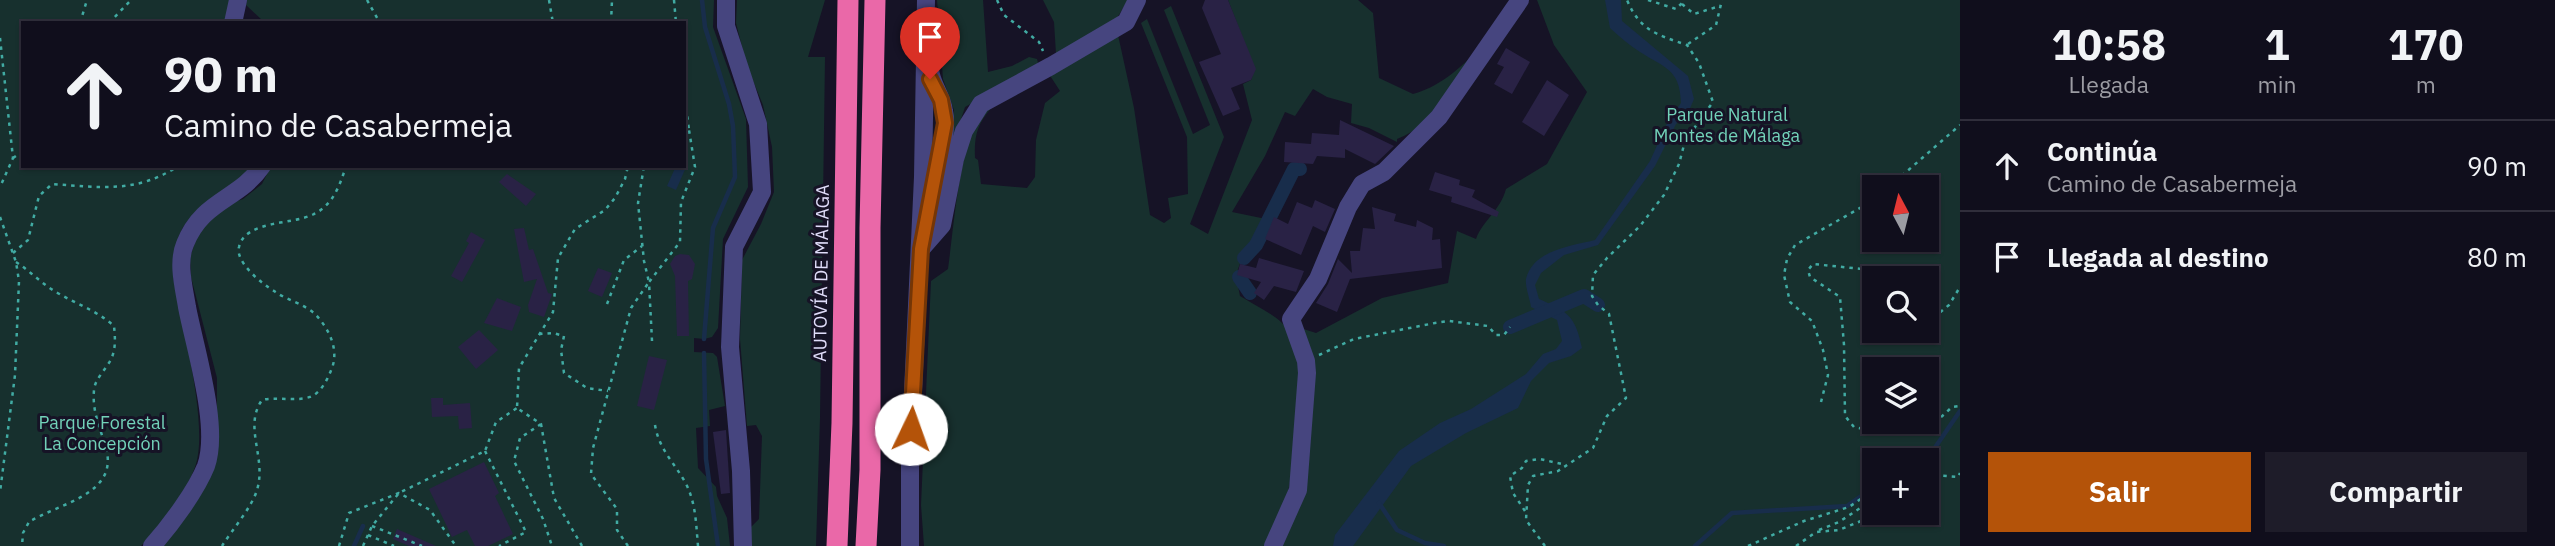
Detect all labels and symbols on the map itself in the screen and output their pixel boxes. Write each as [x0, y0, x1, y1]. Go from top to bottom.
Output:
pin [900, 7, 960, 79]
park label: Parque Natural Montes de Málaga [1654, 103, 1801, 147]
north arrow [1862, 175, 1939, 252]
street label: AUTOVÍA DE MÁLAGA [808, 184, 834, 362]
position arrow [874, 392, 948, 466]
park label: Parque Forestal La Concepción [38, 411, 166, 455]

